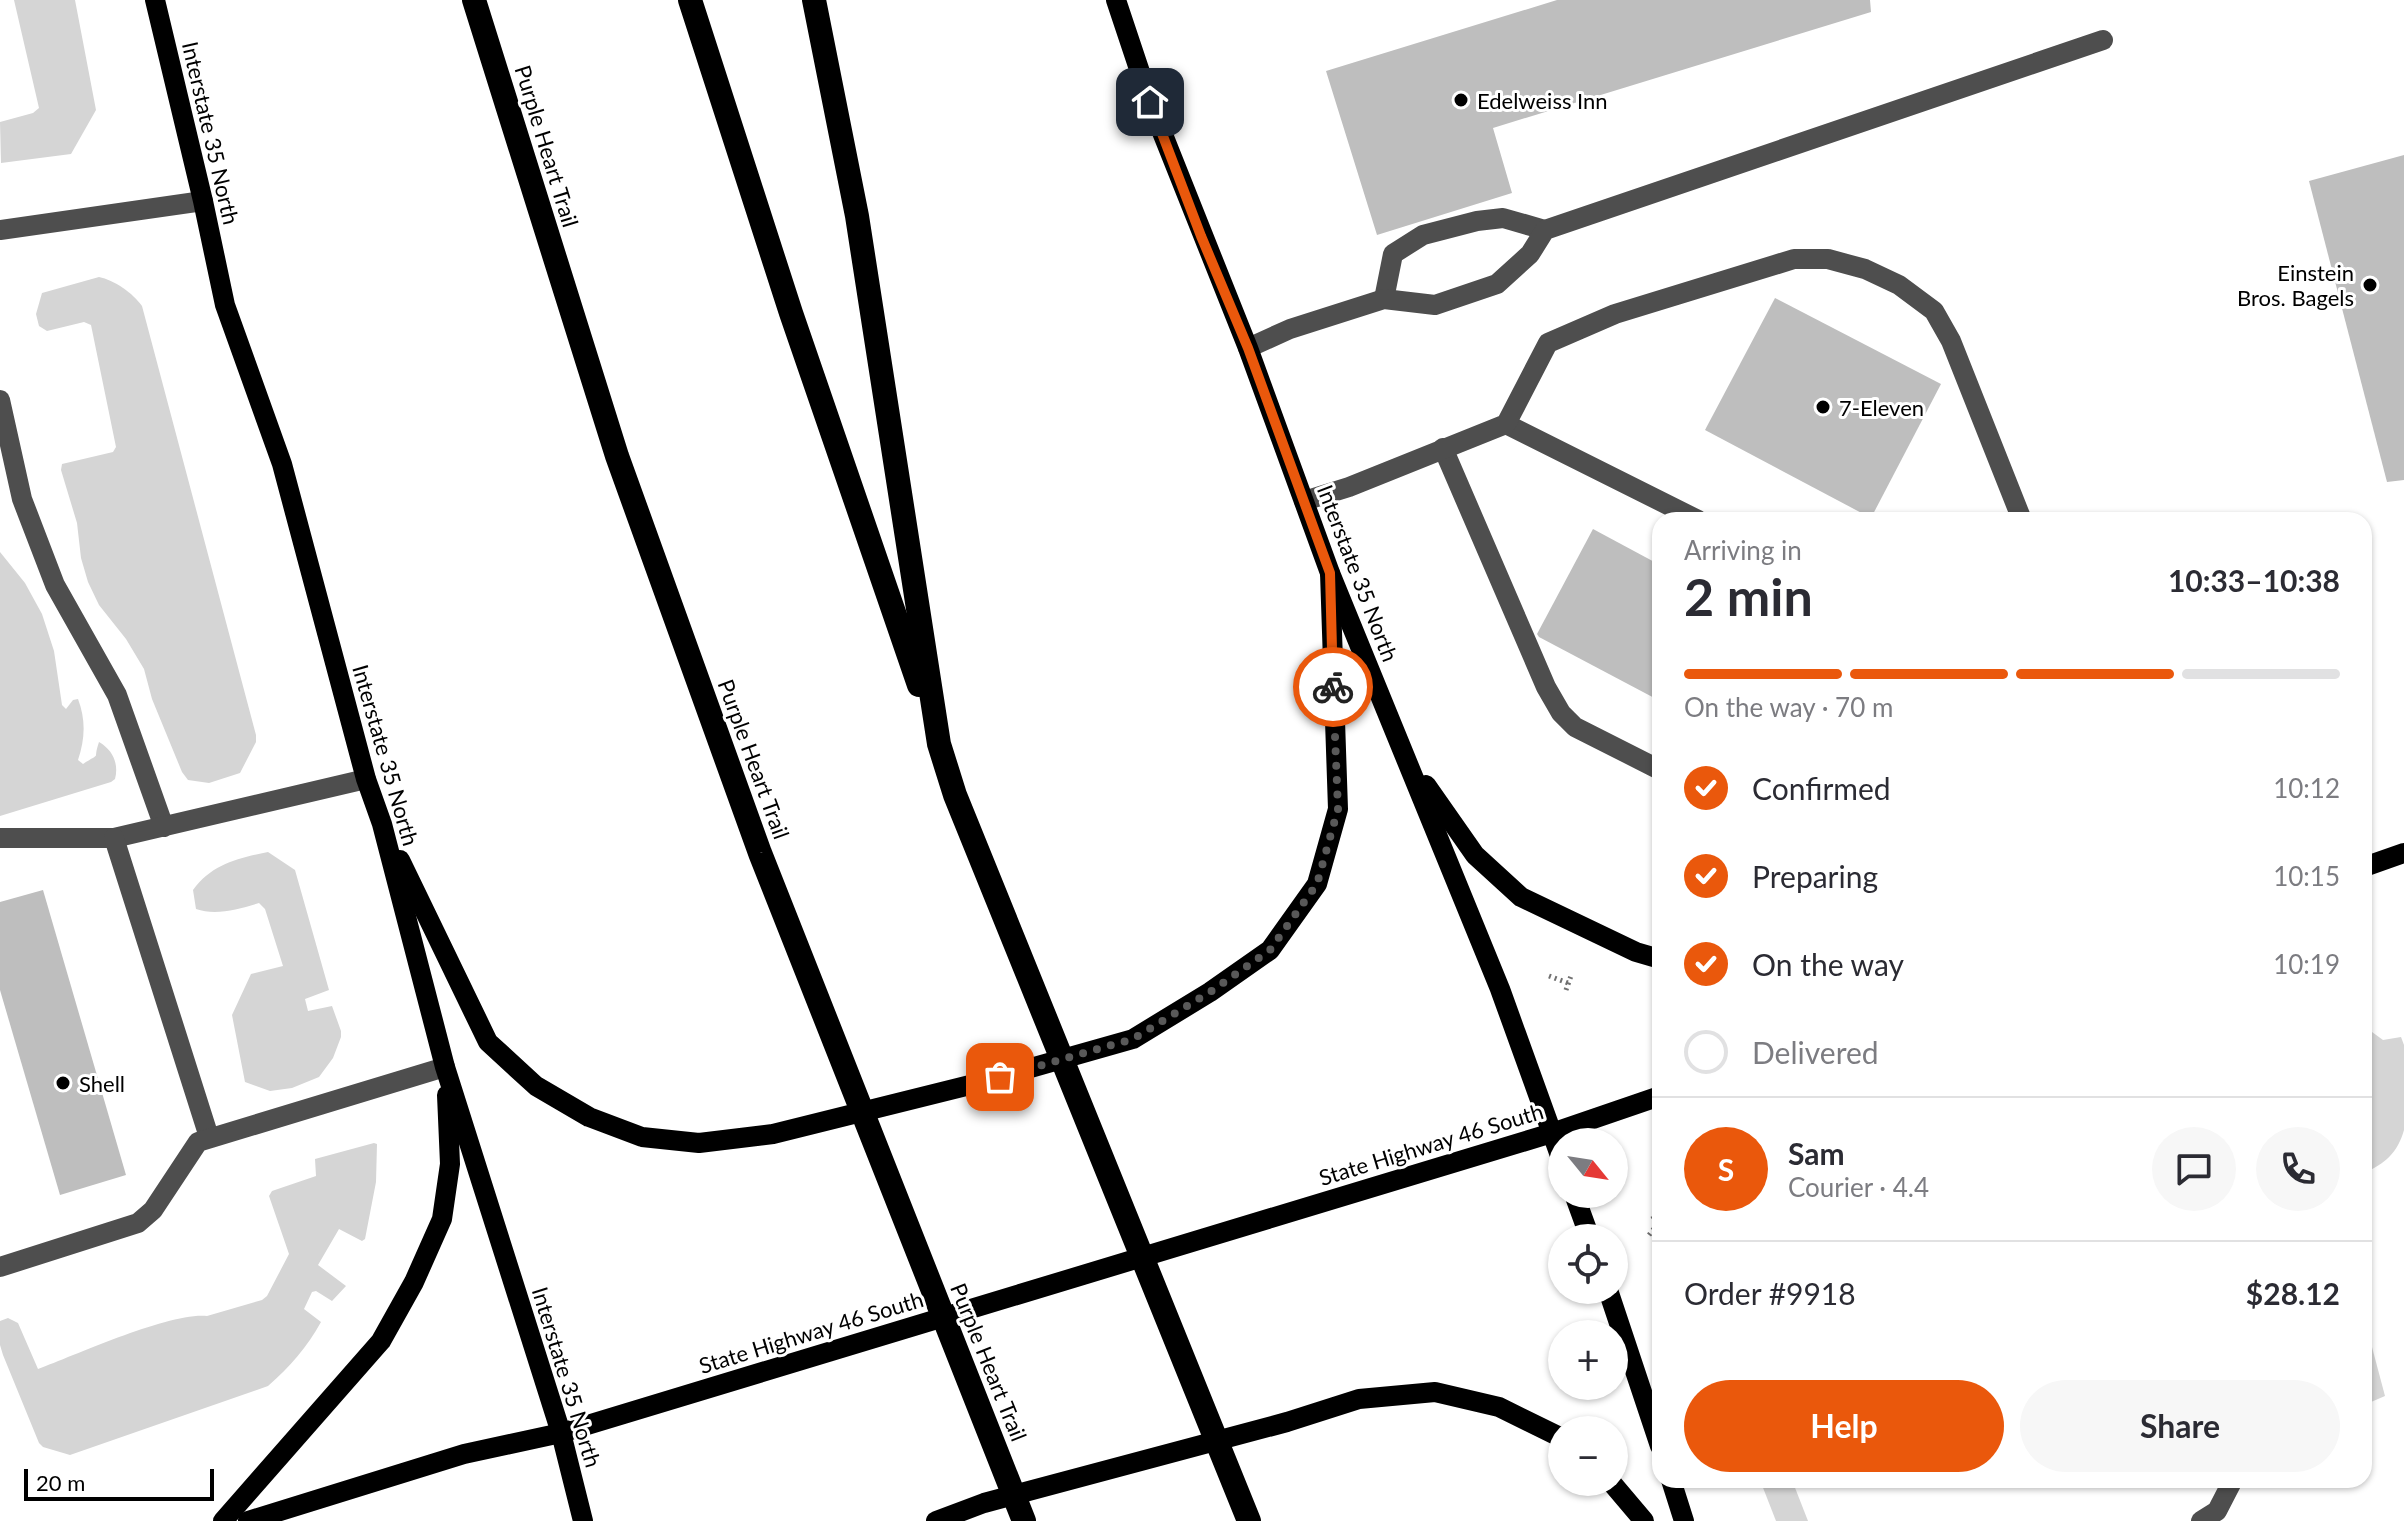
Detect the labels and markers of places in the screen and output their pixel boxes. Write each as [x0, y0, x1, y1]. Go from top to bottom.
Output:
pin [1116, 68, 1184, 136]
place label: Edelweiss Inn [1477, 87, 1608, 114]
marker: Edelweiss Inn [1452, 91, 1470, 109]
place label: Einstein Bros. Bagels [2237, 259, 2354, 311]
marker: Einstein Bros. Bagels [2361, 276, 2379, 294]
place label: 7-Eleven [1839, 394, 1924, 421]
marker: 7-Eleven [1814, 398, 1832, 416]
pin [966, 1043, 1034, 1111]
place label: Shell [79, 1070, 125, 1097]
marker: Shell [54, 1074, 72, 1092]

